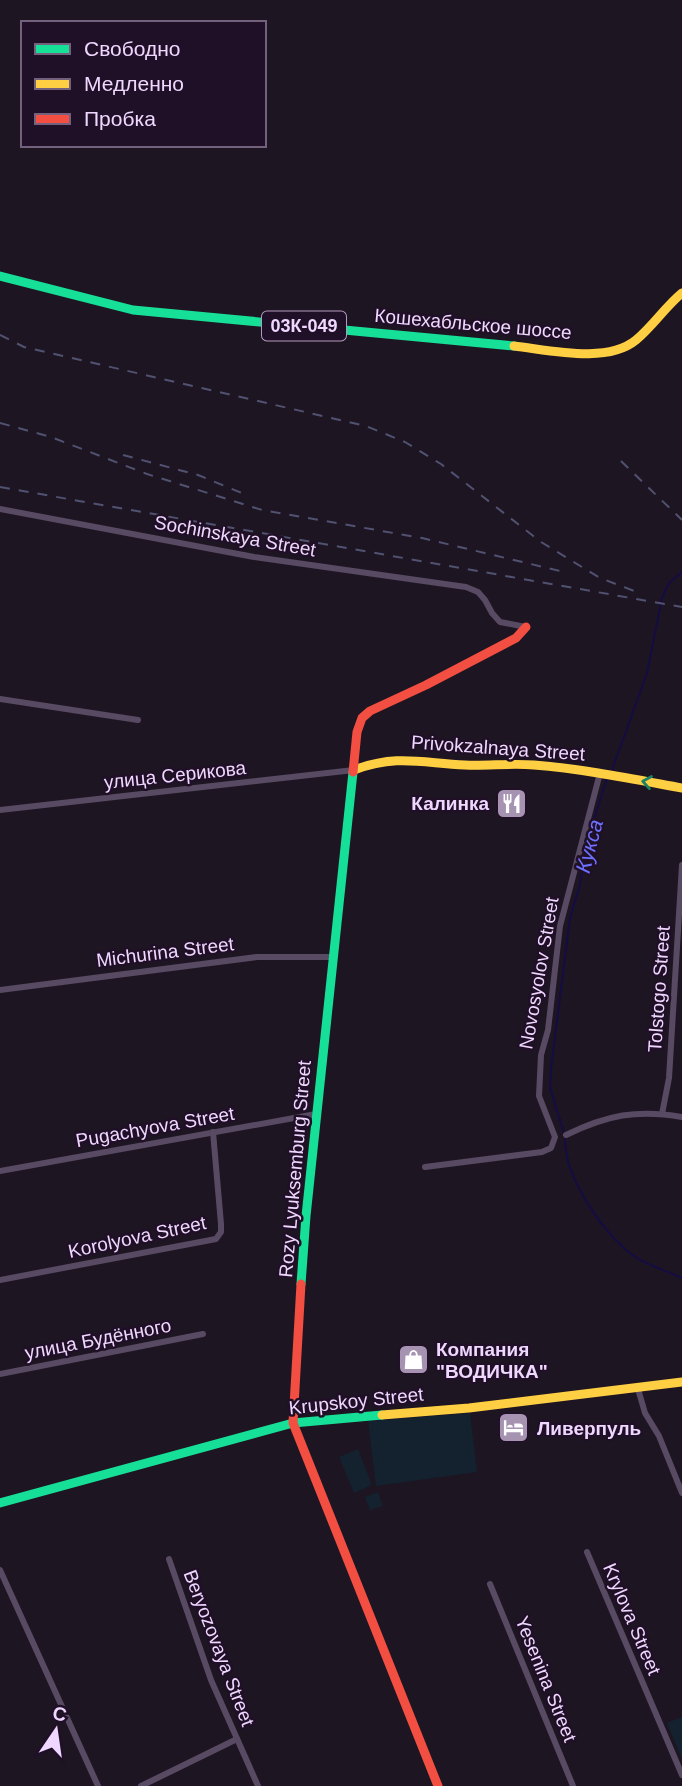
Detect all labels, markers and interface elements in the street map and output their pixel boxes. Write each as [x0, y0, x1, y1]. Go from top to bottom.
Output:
legend [21, 21, 266, 147]
text: Свободно [84, 37, 181, 60]
text: Медленно [84, 72, 184, 95]
text: Пробка [84, 107, 156, 130]
street label: Кошехабльское шоссе [374, 305, 572, 343]
road number: 03К-049 [262, 312, 346, 340]
street label: Sochinskaya Street [153, 511, 318, 561]
street label: Privokzalnaya Street [410, 731, 586, 765]
street label: улица Серикова [103, 757, 247, 793]
one-way arrow [641, 775, 653, 790]
restaurant icon: Калинка [495, 786, 529, 820]
place label: Калинка [411, 793, 489, 814]
water label: Кукса [571, 817, 607, 875]
street label: Novosyolov Street [515, 895, 563, 1051]
street label: Tolstogo Street [644, 924, 674, 1053]
street label: Michurina Street [95, 933, 236, 971]
street label: Rozy Lyuksemburg Street [275, 1059, 315, 1278]
street label: Pugachyova Street [74, 1103, 237, 1151]
street label: Korolyova Street [66, 1212, 209, 1262]
street label: улица Будённого [23, 1315, 173, 1363]
place label: Компания "ВОДИЧКА" [436, 1339, 548, 1382]
shop icon: Компания "ВОДИЧКА" [396, 1343, 430, 1377]
street label: Krupskoy Street [288, 1383, 425, 1419]
hotel icon: Ливерпуль [497, 1411, 531, 1445]
place label: Ливерпуль [537, 1418, 641, 1439]
street label: Krylova Street [599, 1560, 665, 1679]
street label: Beryozovaya Street [179, 1567, 259, 1730]
street label: Yesenina Street [511, 1613, 581, 1745]
north arrow [21, 1695, 91, 1765]
text: С [51, 1702, 69, 1726]

